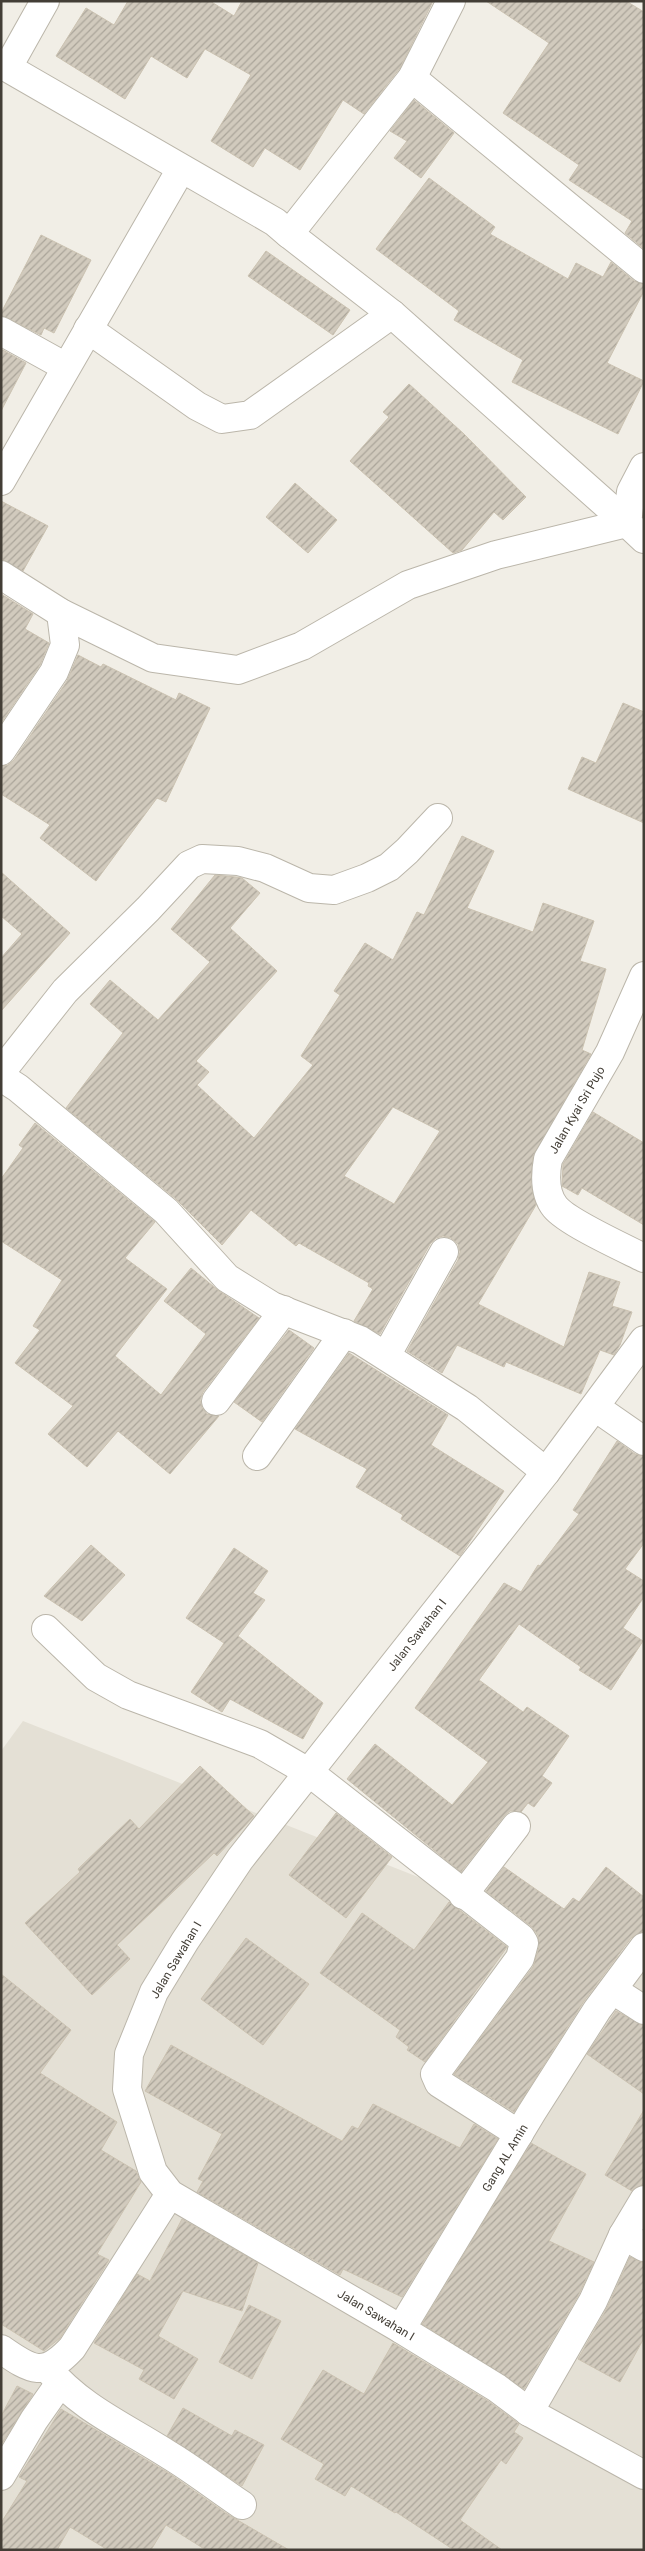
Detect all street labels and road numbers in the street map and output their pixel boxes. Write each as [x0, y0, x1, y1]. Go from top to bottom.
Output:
street label: Jalan Kyai Sri Pujo [546, 1064, 608, 1156]
street label: Jalan Sawahan I [385, 1596, 449, 1674]
street label: Jalan Sawahan I [147, 1919, 205, 2001]
street label: Gang AL Amin [479, 2122, 531, 2194]
street label: Jalan Sawahan I [335, 2286, 417, 2344]

